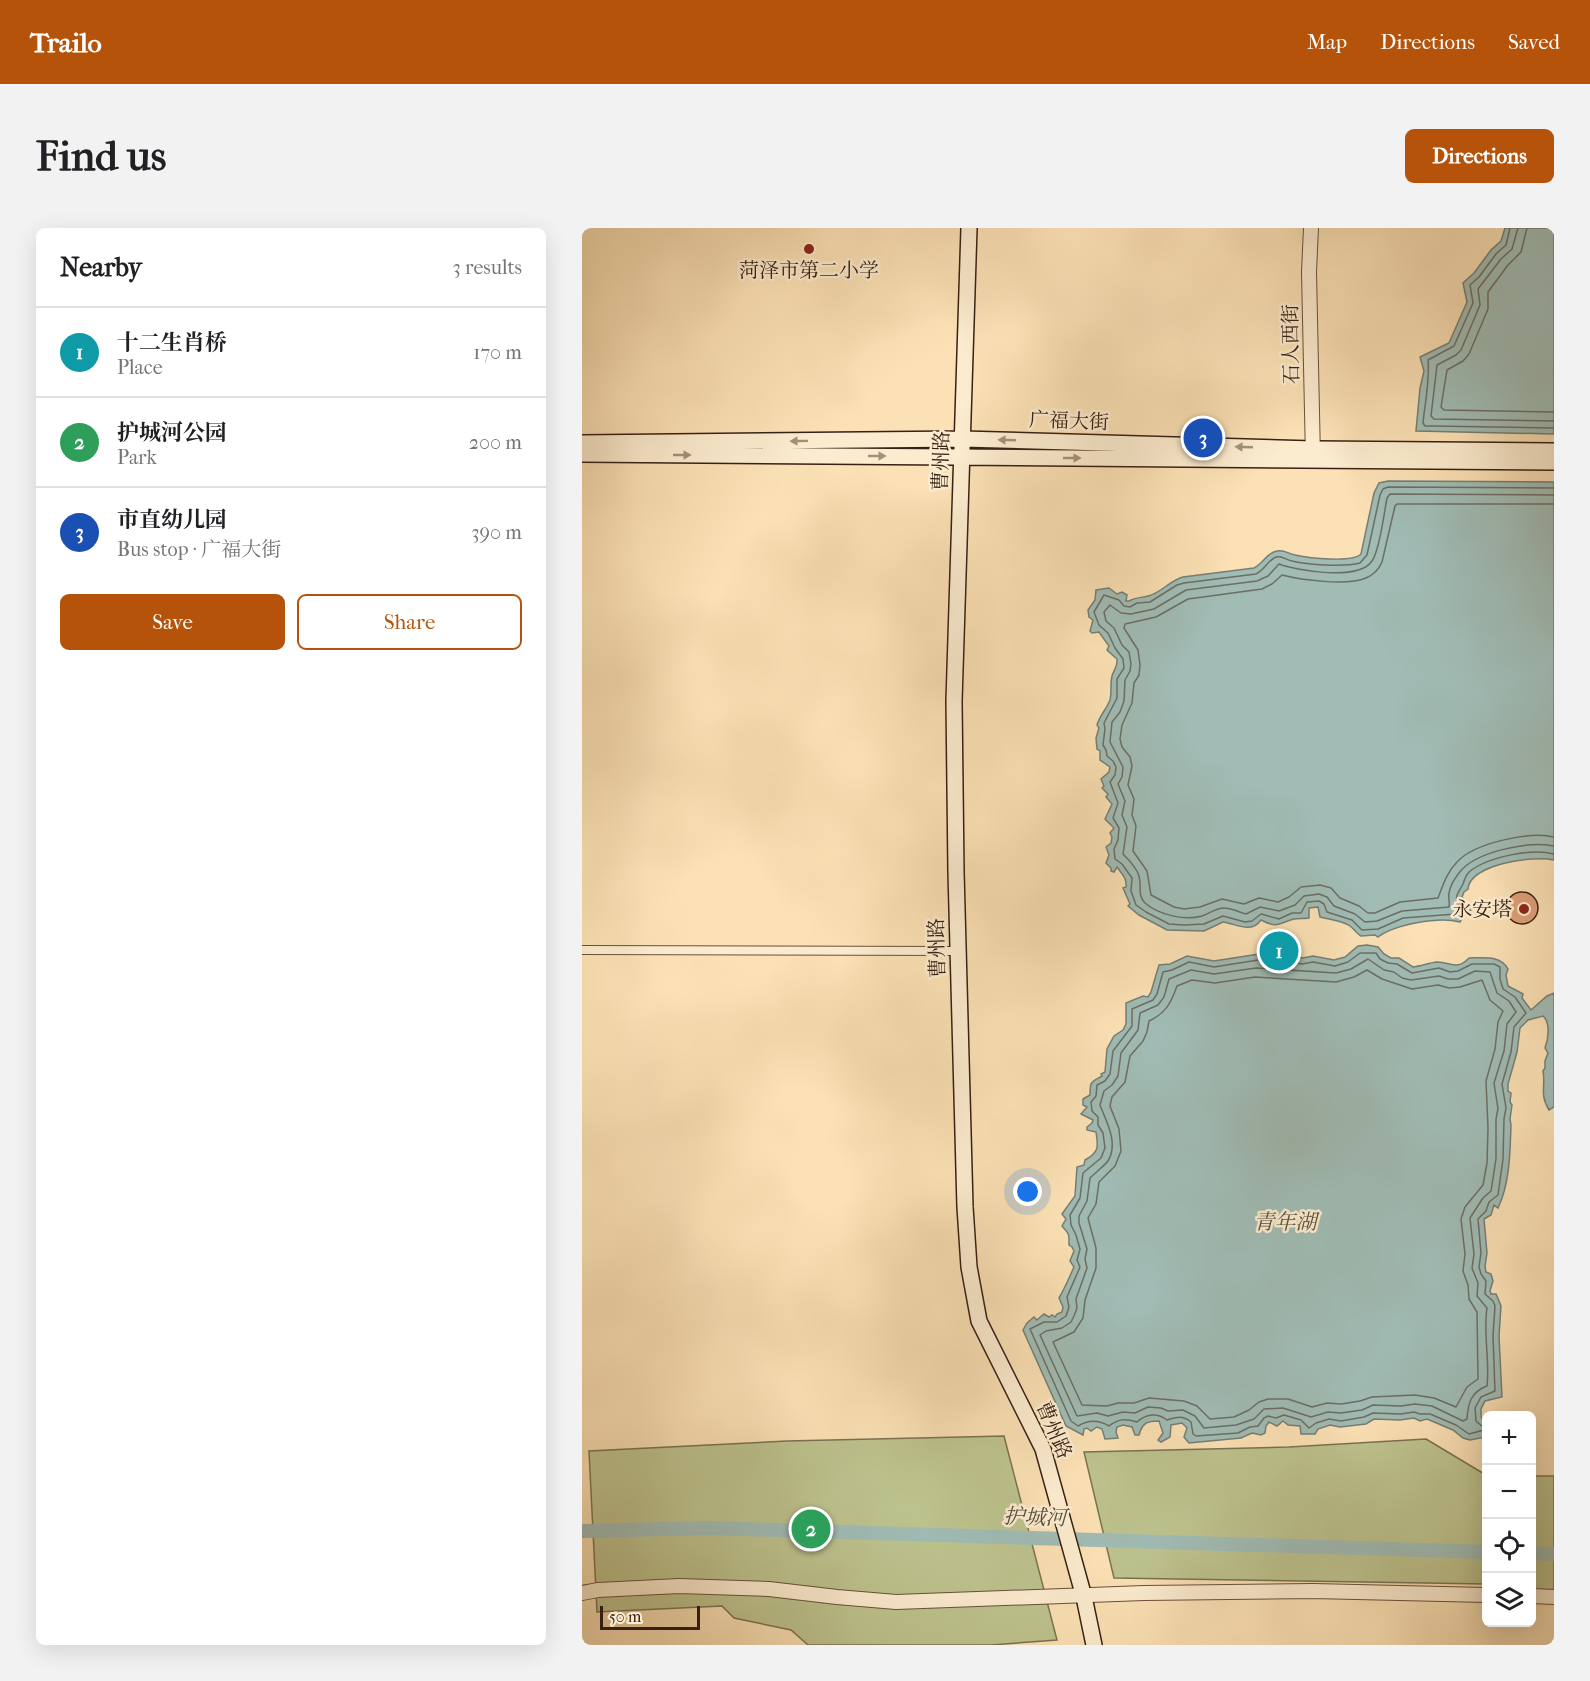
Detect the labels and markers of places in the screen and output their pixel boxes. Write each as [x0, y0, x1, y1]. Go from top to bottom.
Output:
marker: 菏泽市第二小学 [802, 242, 816, 256]
place label: 菏泽市第二小学 [739, 259, 879, 282]
pin: 3 [1184, 416, 1222, 460]
place label: 永安塔 [1452, 898, 1512, 921]
marker: 永安塔 [1517, 902, 1531, 916]
pin: 1 [1260, 928, 1298, 974]
pin: 2 [792, 1506, 830, 1552]

